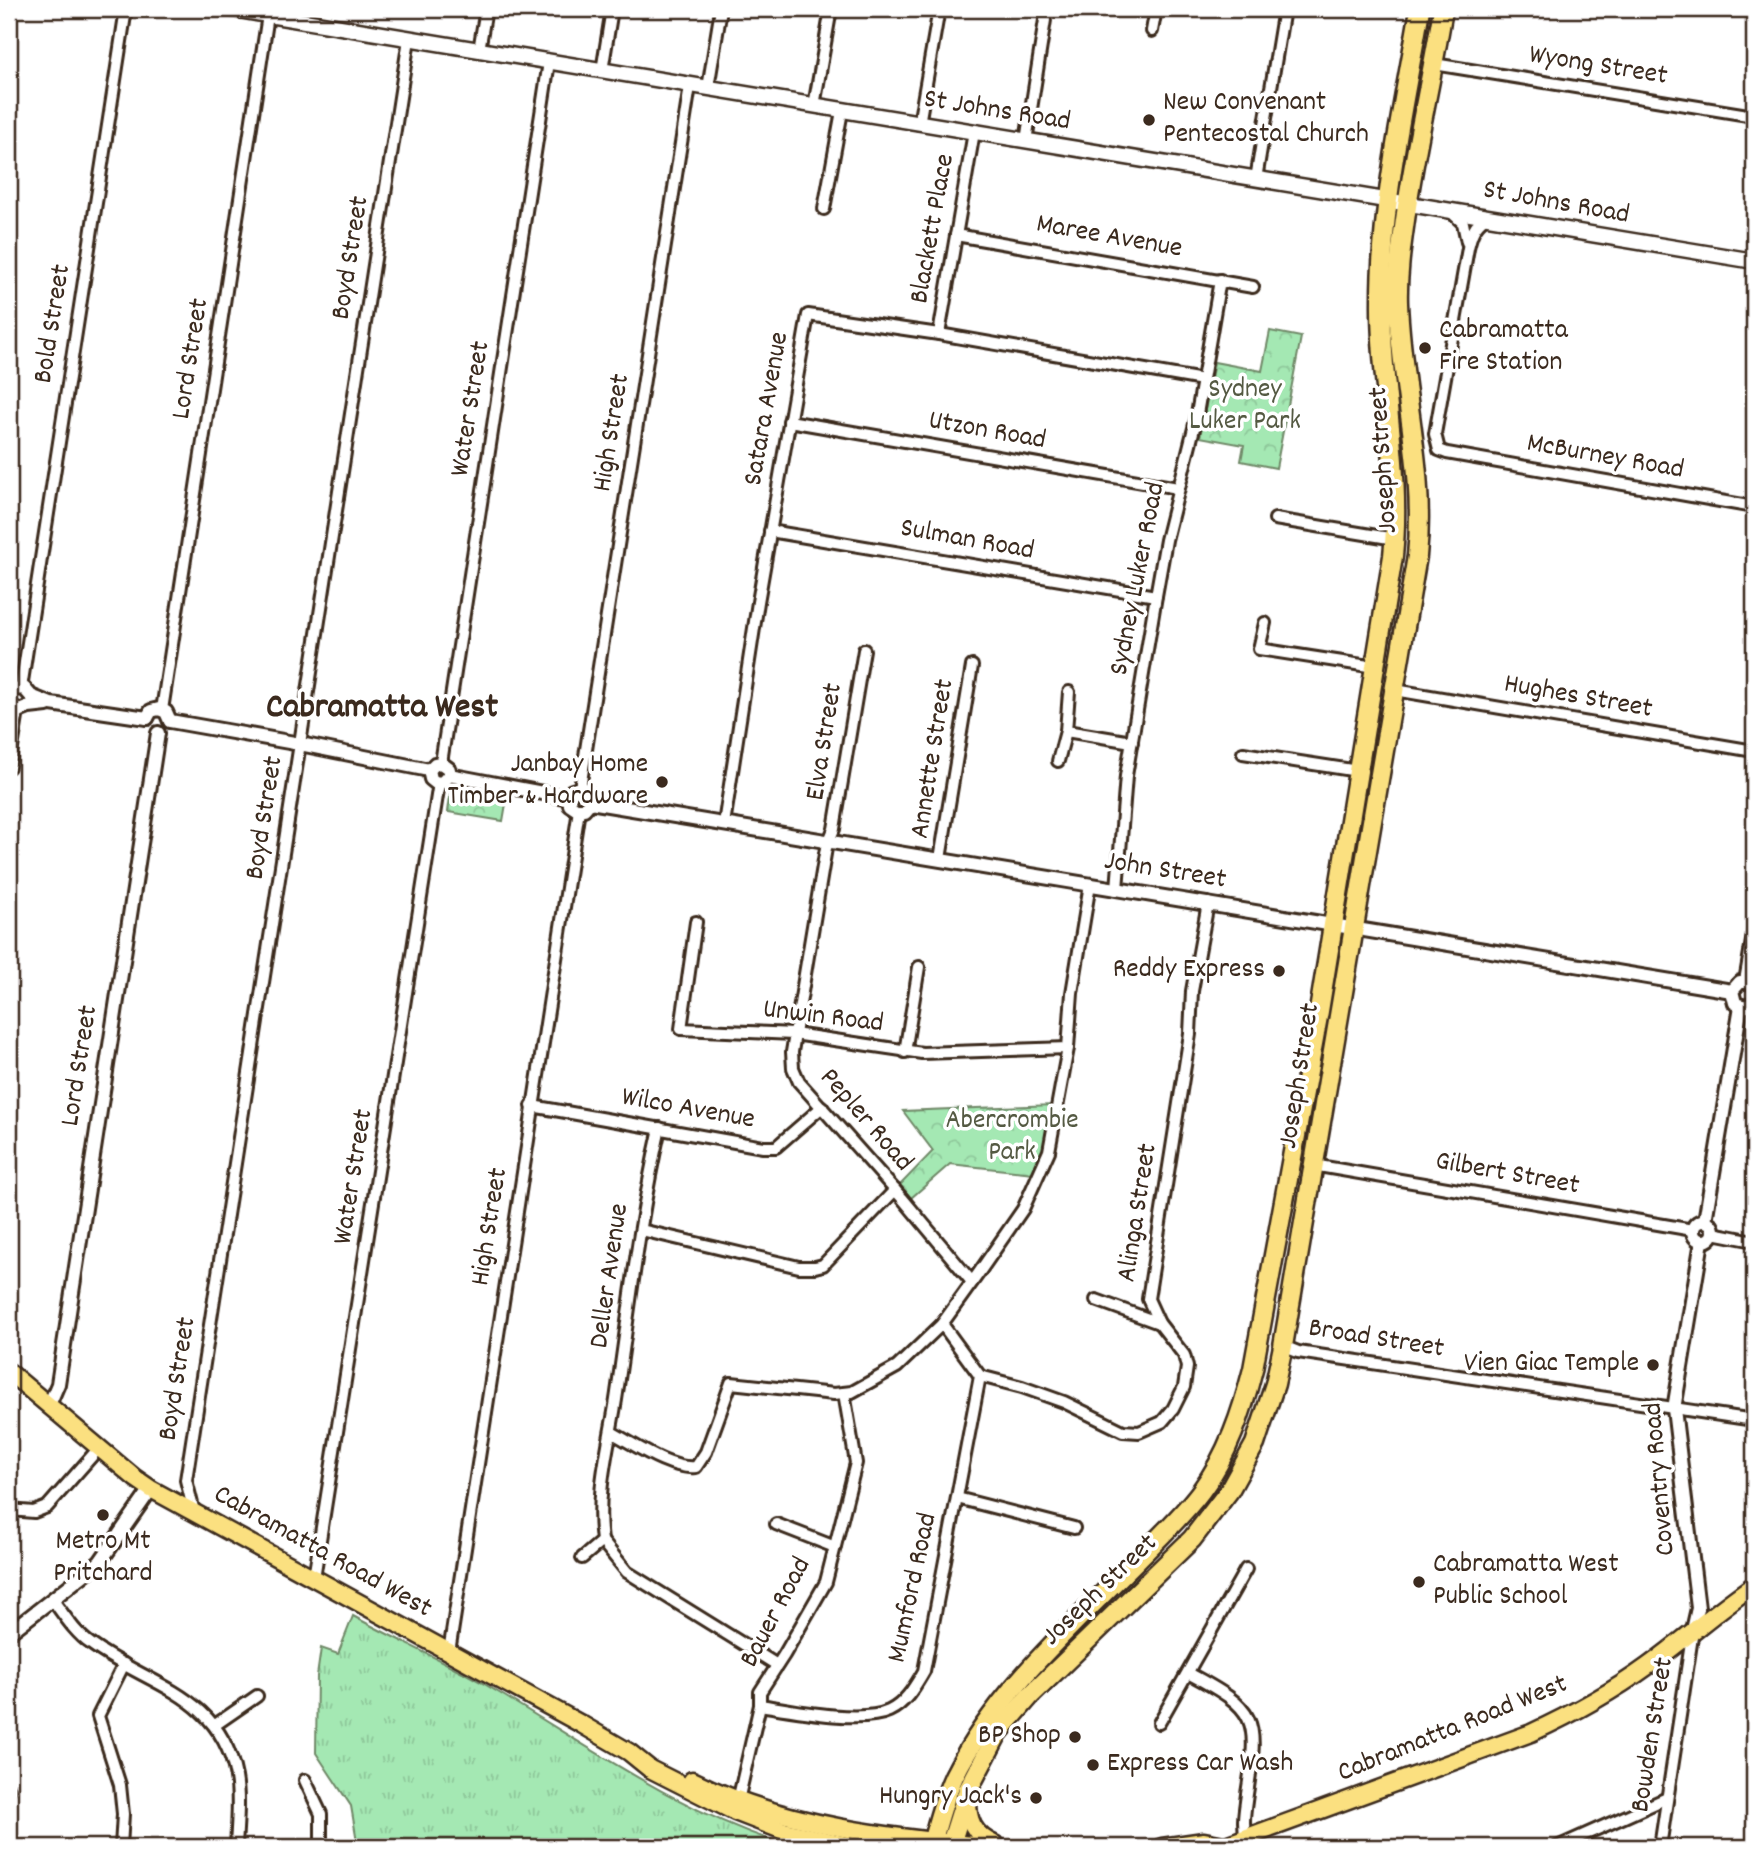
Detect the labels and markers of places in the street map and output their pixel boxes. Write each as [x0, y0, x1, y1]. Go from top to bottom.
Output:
place label: New Convenant Pentecostal Church [1163, 84, 1369, 156]
marker: New Convenant Pentecostal Church [1141, 112, 1157, 128]
place label: Cabramatta Fire Station [1439, 312, 1569, 384]
marker: Cabramatta Fire Station [1417, 340, 1433, 356]
place label: Janbay Home Timber & Hardware [448, 746, 648, 818]
marker: Janbay Home Timber & Hardware [654, 774, 670, 790]
place label: Reddy Express [1113, 951, 1265, 991]
marker: Reddy Express [1271, 963, 1287, 979]
place label: Vien Giac Temple [1464, 1345, 1639, 1385]
marker: Vien Giac Temple [1645, 1357, 1661, 1373]
marker: Metro Mt Pritchard [95, 1507, 111, 1523]
place label: Metro Mt Pritchard [53, 1523, 153, 1595]
place label: Cabramatta West Public School [1433, 1546, 1619, 1618]
marker: Cabramatta West Public School [1411, 1574, 1427, 1590]
place label: BP Shop [978, 1717, 1061, 1757]
marker: BP Shop [1067, 1729, 1083, 1745]
place label: Express Car Wash [1107, 1745, 1293, 1785]
marker: Express Car Wash [1085, 1757, 1101, 1773]
place label: Hungry Jack's [879, 1778, 1022, 1818]
marker: Hungry Jack's [1028, 1790, 1044, 1806]

